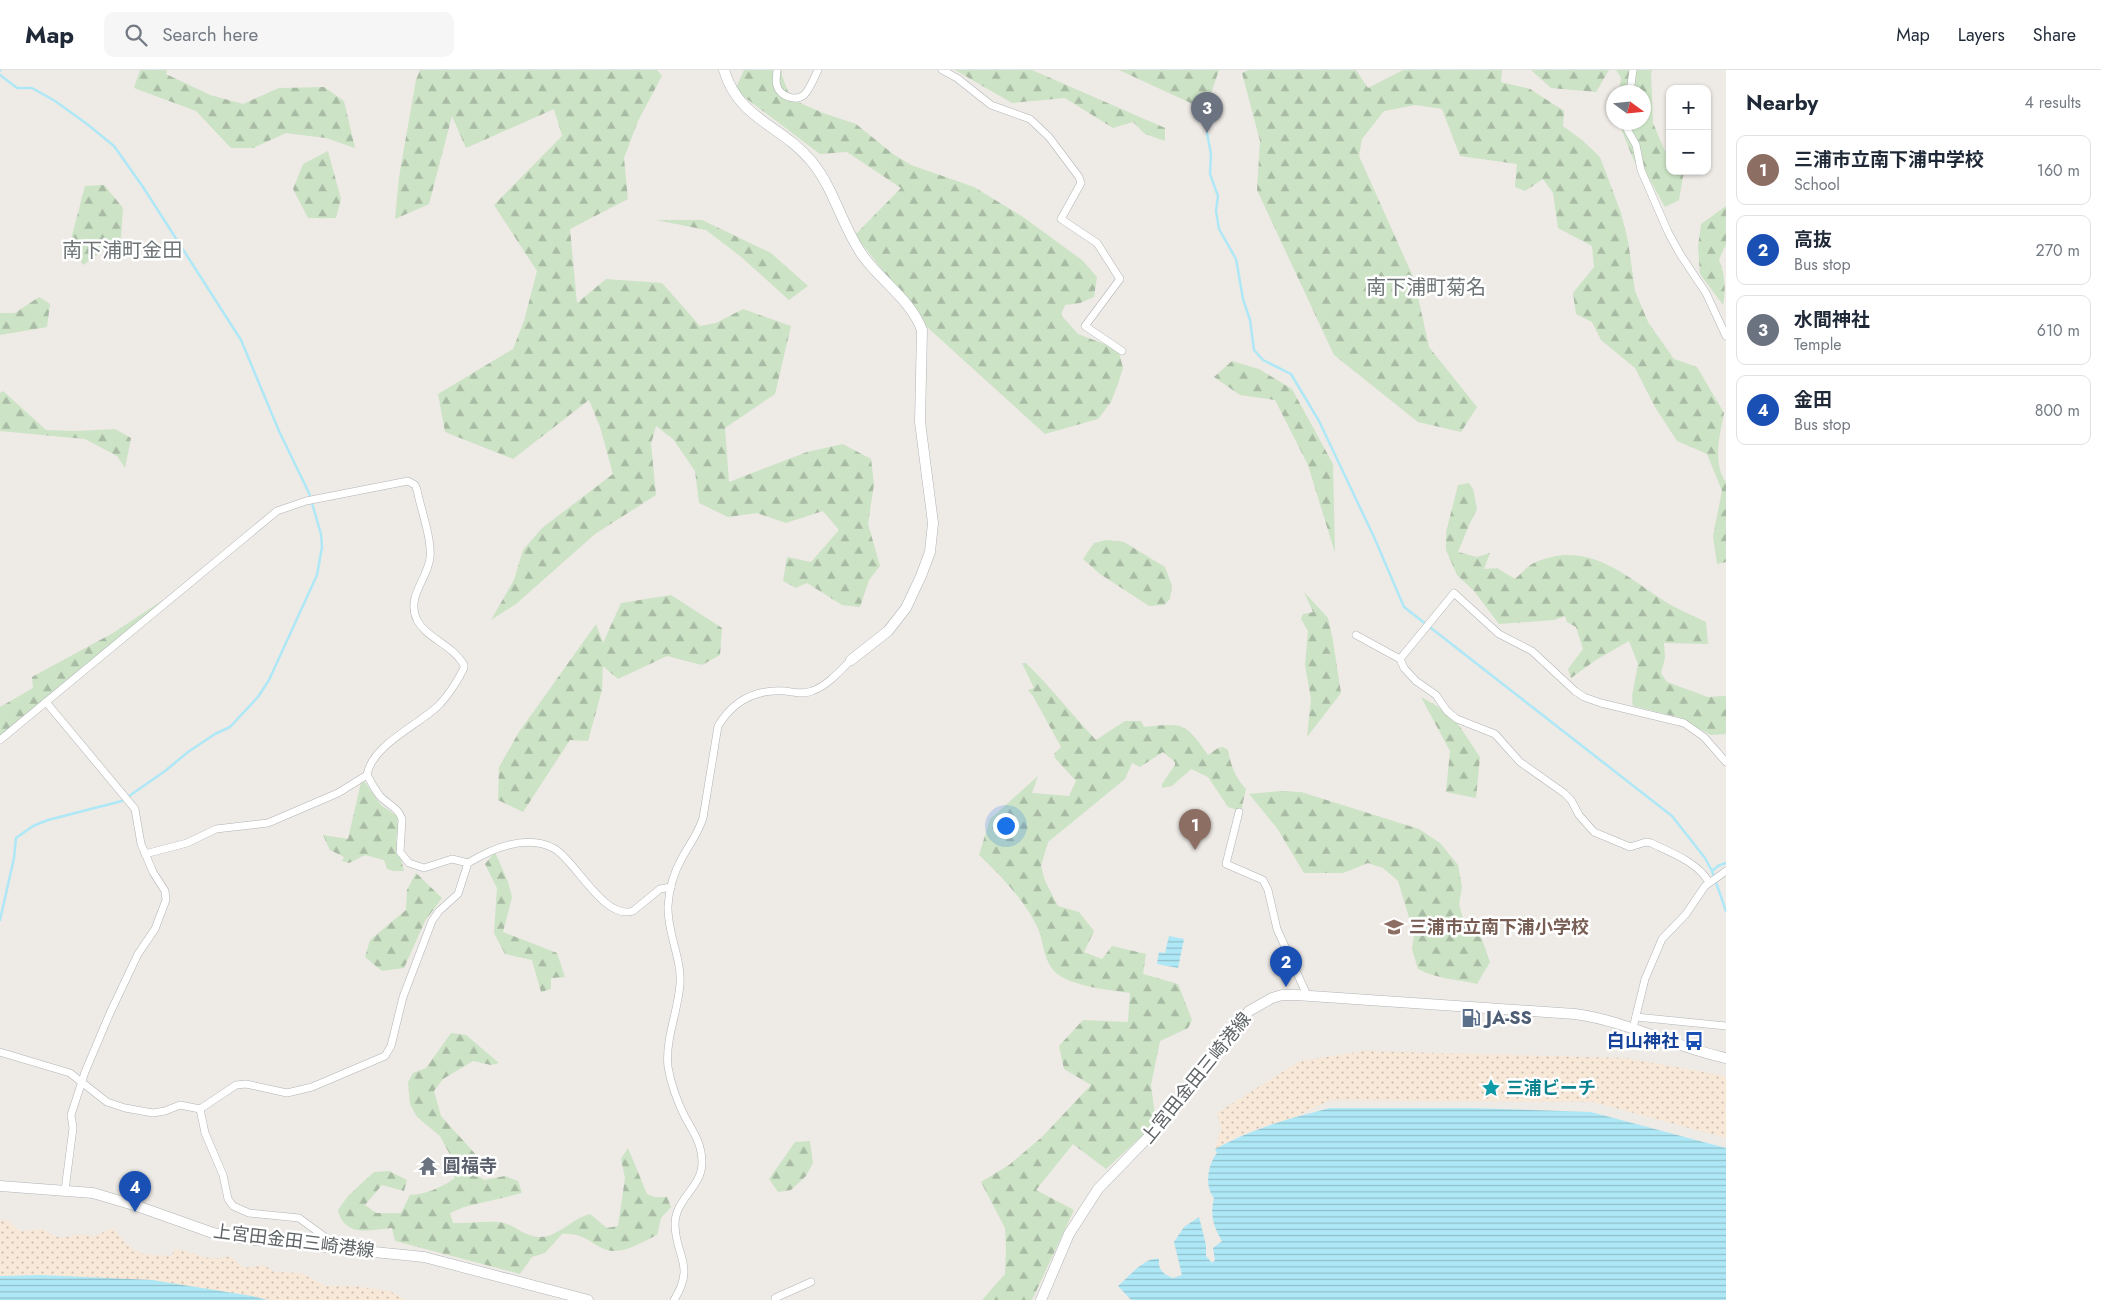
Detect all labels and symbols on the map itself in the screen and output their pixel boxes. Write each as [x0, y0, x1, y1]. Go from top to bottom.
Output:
north arrow [1606, 85, 1651, 130]
pin: 3 [1191, 92, 1223, 133]
district label: 南下浦町金田 [62, 236, 182, 265]
district label: 南下浦町菊名 [1366, 273, 1486, 302]
pin: 1 [1179, 809, 1211, 850]
your location [993, 813, 1019, 839]
place label: 三浦市立南下浦小学校 [1409, 914, 1589, 940]
school or university icon: 三浦市立南下浦小学校 [1383, 916, 1405, 938]
pin: 2 [1270, 946, 1302, 987]
place label: JA-SS [1483, 1005, 1532, 1031]
street label: 上宮田金田三崎港線 [1135, 1007, 1257, 1149]
fuel station icon: JA-SS [1460, 1007, 1482, 1029]
place label: 白山神社 [1607, 1028, 1679, 1054]
bus stop icon: 白山神社 [1683, 1030, 1705, 1052]
place label: 三浦ビーチ [1506, 1075, 1596, 1101]
place icon: 三浦ビーチ [1480, 1077, 1502, 1099]
place label: 圓福寺 [443, 1153, 497, 1179]
temple icon: 圓福寺 [417, 1155, 439, 1177]
pin: 4 [119, 1171, 151, 1212]
street label: 上宮田金田三崎港線 [212, 1218, 376, 1264]

